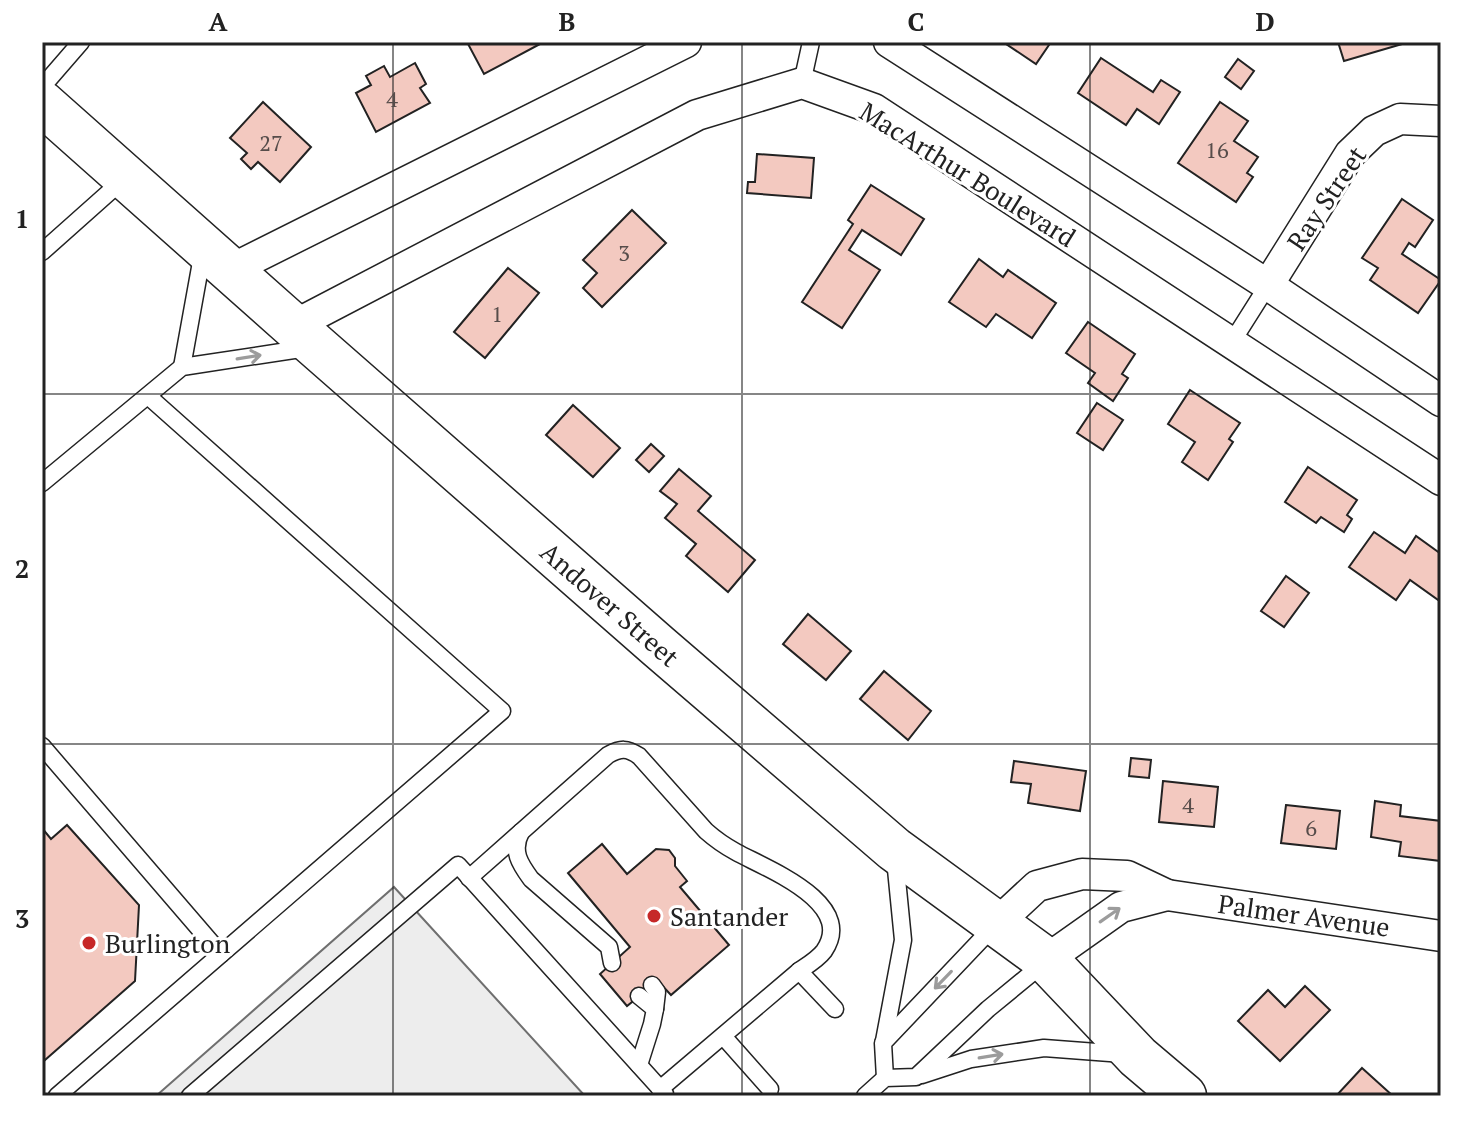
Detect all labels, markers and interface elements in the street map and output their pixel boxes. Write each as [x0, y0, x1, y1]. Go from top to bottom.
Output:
text: A [209, 4, 228, 38]
text: B [559, 4, 575, 38]
text: C [908, 4, 924, 38]
text: D [1255, 4, 1275, 38]
house number: 4 [386, 84, 398, 113]
street label: MacArthur Boulevard [854, 94, 1082, 254]
house number: 27 [259, 128, 283, 157]
house number: 16 [1205, 135, 1229, 164]
street label: Ray Street [1279, 139, 1373, 257]
text: 1 [15, 201, 29, 235]
house number: 3 [618, 238, 630, 267]
house number: 1 [491, 299, 503, 328]
one-way arrow [236, 349, 261, 364]
street label: Andover Street [534, 534, 687, 674]
text: 2 [15, 551, 29, 585]
house number: 4 [1182, 790, 1194, 819]
house number: 6 [1305, 813, 1317, 842]
street label: Palmer Avenue [1216, 886, 1392, 944]
place label: Santander [670, 899, 788, 933]
text: 3 [15, 901, 29, 935]
marker: Santander [645, 907, 663, 925]
one-way arrow [1099, 907, 1121, 923]
place label: Burlington [105, 926, 230, 960]
marker: Burlington [80, 934, 98, 952]
one-way arrow [933, 970, 952, 990]
one-way arrow [978, 1048, 1003, 1063]

